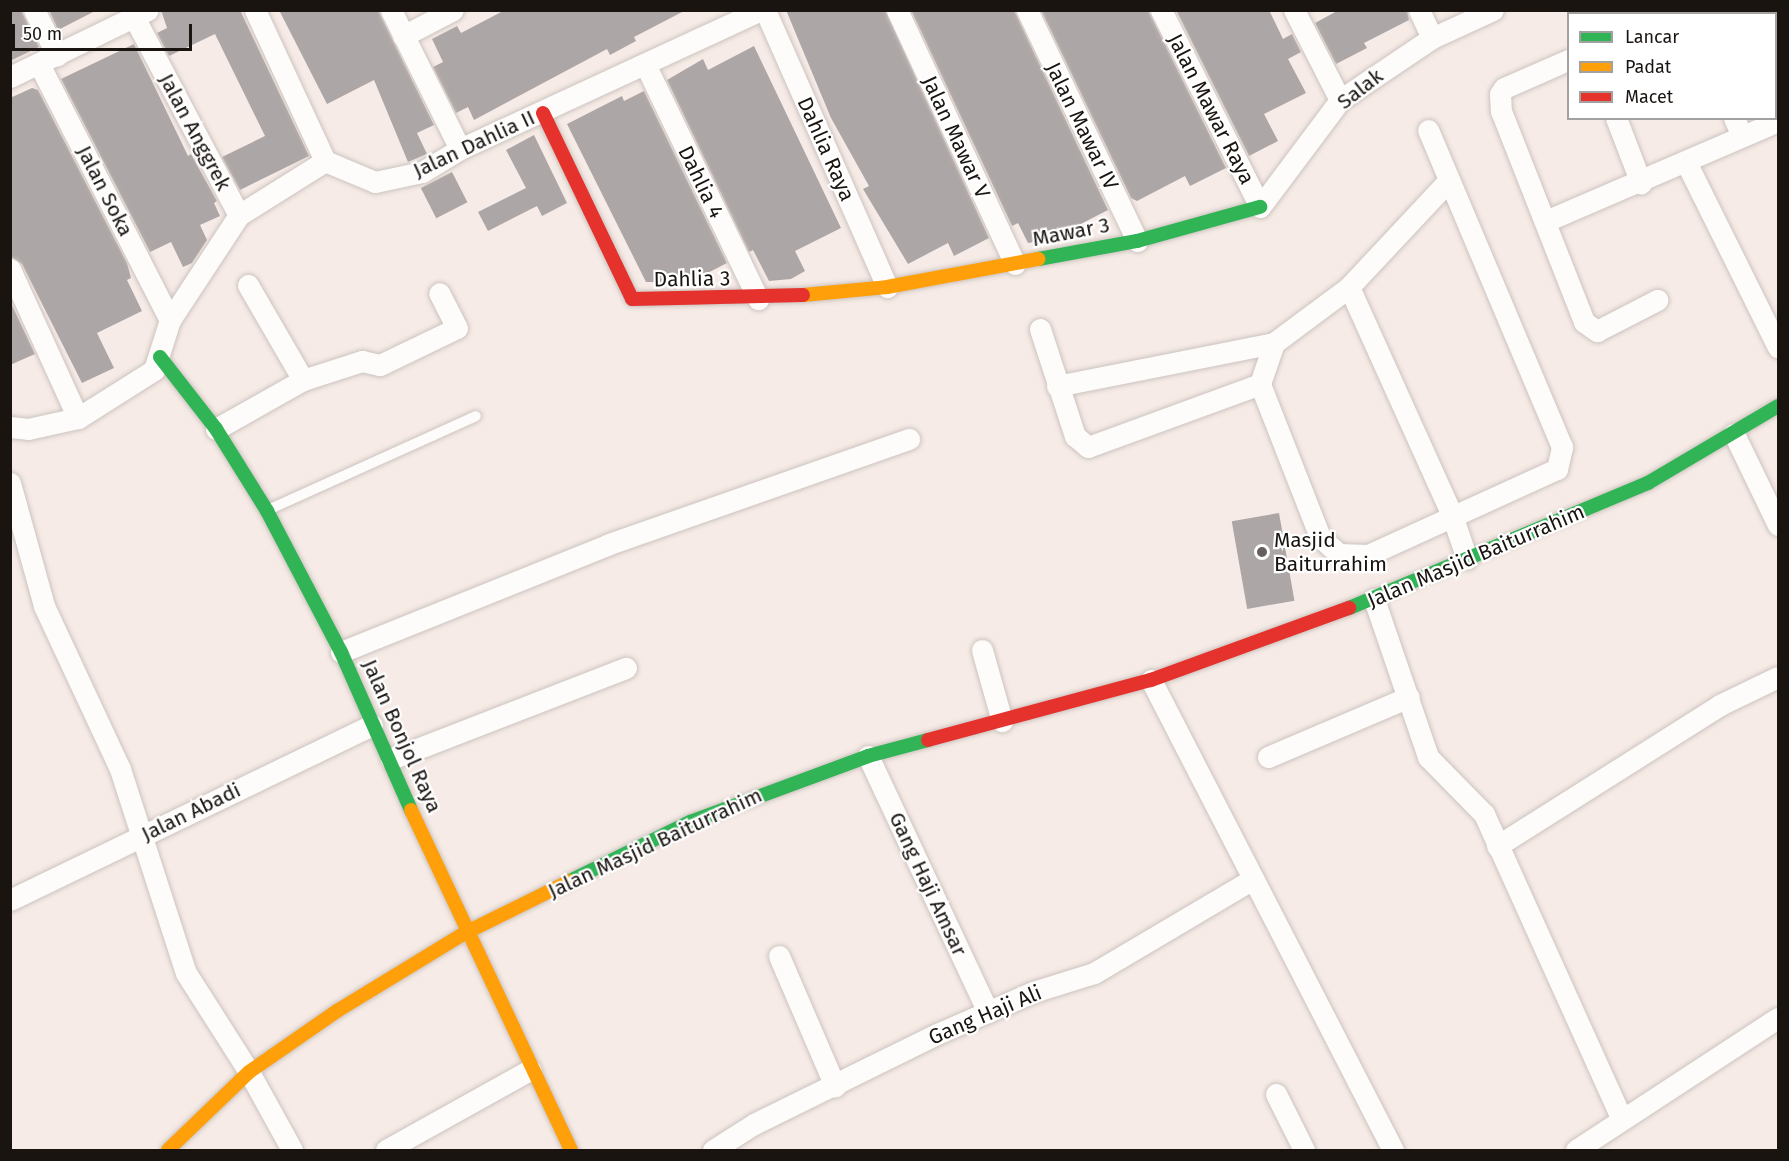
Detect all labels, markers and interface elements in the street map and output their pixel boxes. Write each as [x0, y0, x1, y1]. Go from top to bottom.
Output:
scale bar [15, 12, 195, 50]
legend [1567, 12, 1777, 120]
text: 50 m [23, 23, 62, 45]
text: Lancar [1625, 26, 1679, 48]
street label: Jalan Mawar Raya [1162, 30, 1260, 188]
text: Padat [1625, 56, 1671, 78]
street label: Jalan Mawar IV [1040, 58, 1124, 194]
street label: Salak [1332, 63, 1388, 115]
street label: Jalan Anggrek [154, 69, 236, 195]
street label: Jalan Mawar V [917, 72, 995, 202]
text: Macet [1625, 86, 1673, 108]
street label: Dahlia Raya [792, 93, 860, 205]
street label: Jalan Dahlia II [409, 105, 539, 183]
street label: Jalan Soka [71, 141, 139, 241]
street label: Dahlia 4 [673, 142, 729, 222]
street label: Mawar 3 [1030, 212, 1112, 252]
street label: Dahlia 3 [653, 266, 731, 292]
street label: Jalan Masjid Baiturrahim [1364, 499, 1588, 613]
place label: Masjid Baiturrahim [1274, 527, 1387, 577]
marker: Masjid Baiturrahim [1255, 545, 1269, 559]
street label: Jalan Bonjol Raya [357, 655, 447, 817]
street label: Jalan Abadi [137, 777, 245, 847]
street label: Jalan Masjid Baiturrahim [544, 782, 766, 904]
street label: Gang Haji Amsar [884, 808, 972, 960]
street label: Gang Haji Ali [925, 980, 1045, 1050]

